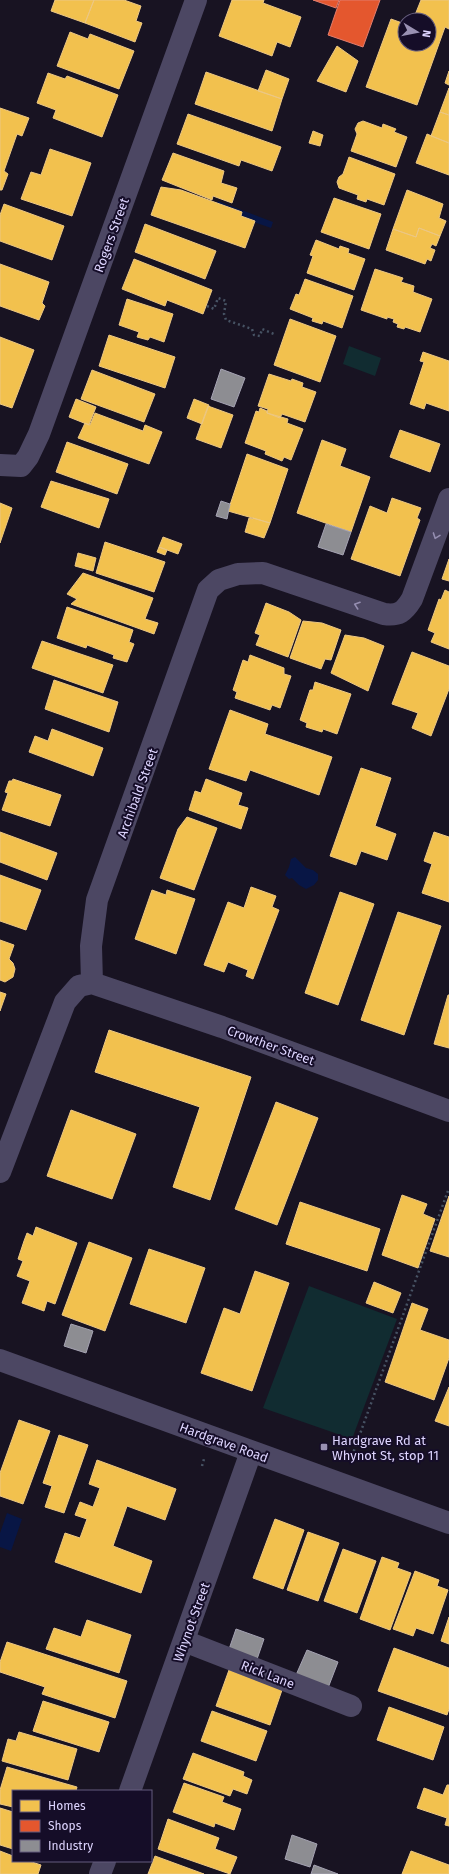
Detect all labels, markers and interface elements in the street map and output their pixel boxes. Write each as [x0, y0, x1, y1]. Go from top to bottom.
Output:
north arrow [397, 12, 437, 52]
text: N [419, 29, 433, 38]
street label: Rogers Street [91, 195, 132, 275]
one-way arrow [432, 532, 440, 539]
one-way arrow [354, 601, 361, 610]
street label: Archibald Street [114, 746, 161, 840]
street label: Crowther Street [225, 1023, 317, 1068]
street label: Hardgrave Road [177, 1419, 270, 1465]
place label: Hardgrave Rd at Whynot St, stop 11 [332, 1433, 439, 1463]
marker: Hardgrave Rd at Whynot St, stop 11 [319, 1442, 329, 1452]
street label: Whynot Street [170, 1580, 213, 1664]
street label: Rick Lane [239, 1657, 297, 1691]
legend [12, 1790, 152, 1862]
text: Homes [48, 1799, 86, 1813]
text: Shops [48, 1819, 82, 1833]
text: Industry [48, 1839, 93, 1853]

